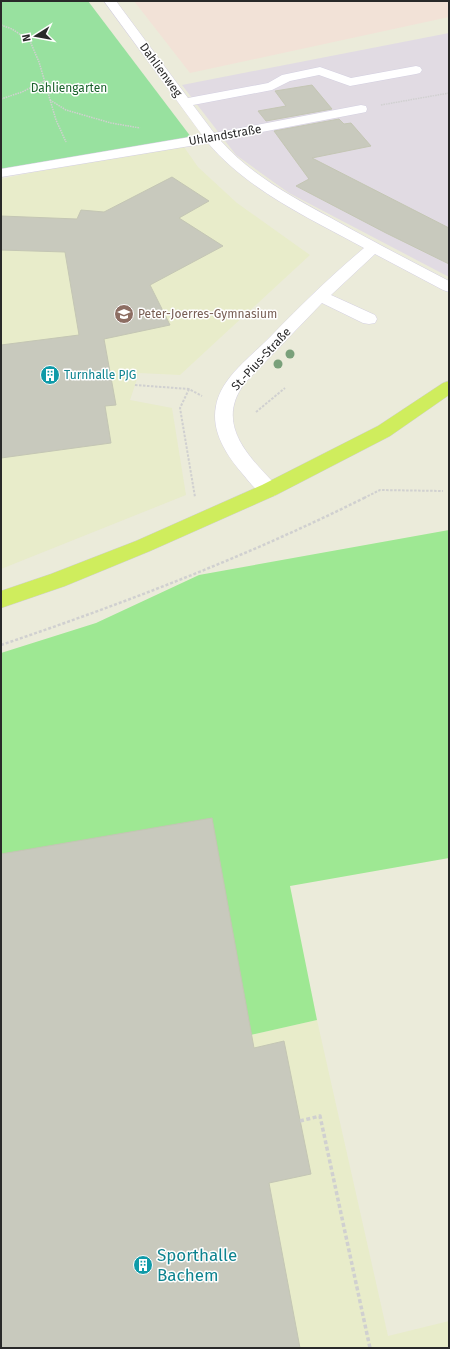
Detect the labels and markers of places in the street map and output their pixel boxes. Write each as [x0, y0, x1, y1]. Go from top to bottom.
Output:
school or university icon: Peter-Joerres-Gymnasium [113, 303, 135, 325]
place label: Peter-Joerres-Gymnasium [138, 307, 277, 321]
building icon: Turnhalle PJG [39, 364, 61, 386]
place label: Turnhalle PJG [64, 368, 136, 382]
place label: Sporthalle Bachem [157, 1245, 237, 1286]
building icon: Sporthalle Bachem [132, 1254, 154, 1276]

